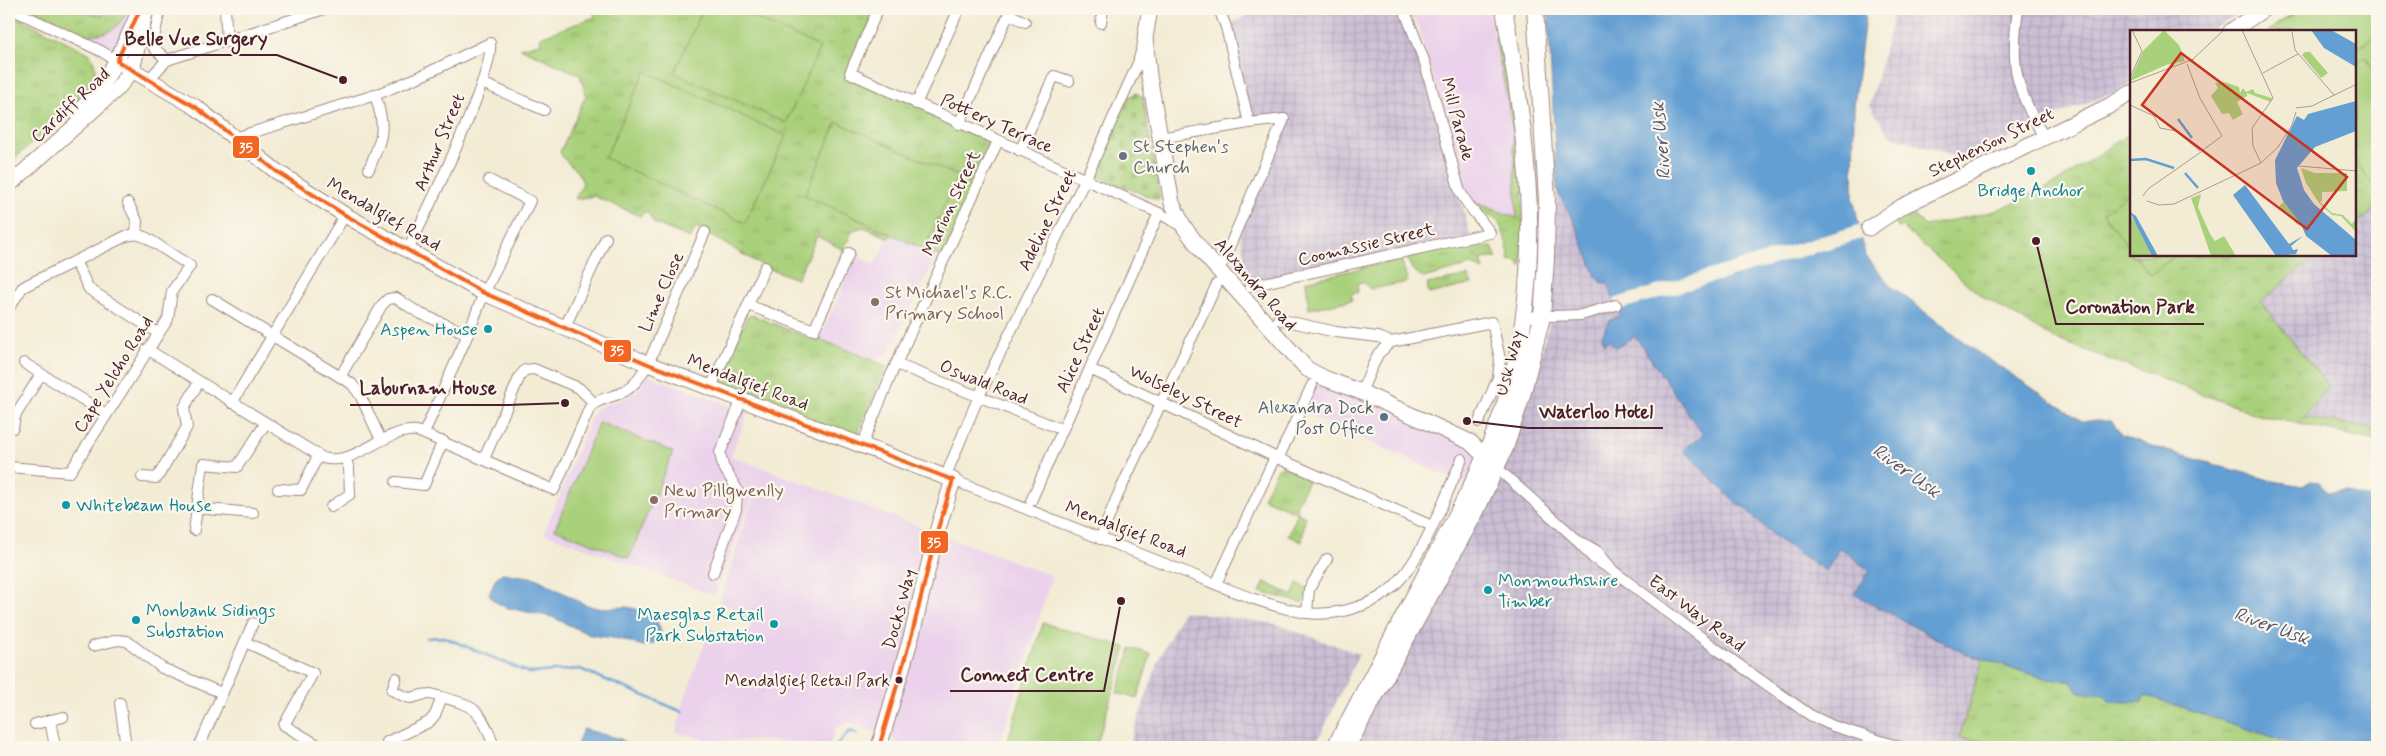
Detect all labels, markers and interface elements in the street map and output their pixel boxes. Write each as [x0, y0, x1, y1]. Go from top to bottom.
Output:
callout: Belle Vue Surgery [116, 21, 277, 55]
text: Belle Vue Surgery [125, 27, 268, 55]
inset map [2130, 30, 2356, 256]
street label: Cardiff Road [26, 63, 116, 149]
street label: Mill Parade [1434, 75, 1480, 164]
street label: Pottery Terrace [937, 88, 1057, 159]
street label: Arthur Street [409, 90, 471, 195]
water label: River Usk [1646, 100, 1677, 181]
street label: Stephenson Street [1925, 102, 2058, 184]
line badge: 35 [232, 135, 260, 159]
place label: St Stephen's Church [1133, 135, 1229, 180]
text: 35 [239, 139, 253, 157]
street label: Marion Street [917, 146, 987, 260]
marker: St Stephen's Church [1117, 150, 1129, 162]
marker: Bridge Anchor [2025, 165, 2037, 177]
street label: Adeline Street [1013, 166, 1083, 275]
street label: Mendalgief Road [321, 172, 445, 259]
place label: Bridge Anchor [1978, 179, 2085, 203]
street label: Coomassie Street [1296, 218, 1437, 272]
street label: Alexandra Road [1208, 233, 1302, 336]
street label: Lime Close [634, 248, 690, 336]
place label: St Michael's R.C. Primary School [885, 281, 1012, 326]
callout: Coronation Park [2056, 290, 2204, 324]
text: Coronation Park [2065, 295, 2195, 320]
marker: St Michael's R.C. Primary School [869, 296, 881, 308]
street label: Alice Street [1051, 304, 1111, 397]
street label: Cape Yelcho Road [68, 311, 159, 438]
place label: Aspen House [380, 318, 478, 342]
marker: Aspen House [482, 323, 494, 335]
street label: Usk Way [1490, 328, 1530, 399]
line badge: 35 [603, 339, 632, 363]
text: 35 [610, 342, 624, 360]
street label: Mendalgief Road [683, 349, 812, 419]
street label: Oswald Road [936, 354, 1031, 412]
street label: Wolseley Street [1125, 359, 1246, 435]
callout: Laburnam House [350, 371, 507, 405]
text: Laburnam House [359, 376, 497, 401]
callout: Waterloo Hotel [1528, 394, 1663, 428]
place label: Alexandra Dock Post Office [1258, 396, 1374, 441]
text: Waterloo Hotel [1538, 400, 1653, 425]
marker: Alexandra Dock Post Office [1378, 411, 1390, 423]
water label: River Usk [1867, 438, 1946, 505]
place label: New Pillgwenlly Primary [664, 479, 784, 524]
place label: Whitebeam House [76, 494, 212, 518]
marker: New Pillgwenlly Primary [648, 494, 660, 506]
street label: Mendalgief Road [1061, 496, 1190, 566]
marker: Whitebeam House [60, 499, 72, 511]
line badge: 35 [920, 530, 949, 554]
text: 35 [927, 534, 941, 552]
street label: Docks Way [878, 566, 922, 652]
place label: Monmouthshire Timber [1498, 569, 1618, 614]
street label: East Way Road [1643, 570, 1750, 658]
marker: Monmouthshire Timber [1482, 584, 1494, 596]
place label: Monbank Sidings Substation [146, 599, 276, 644]
water label: River Usk [2231, 601, 2314, 652]
place label: Maesglas Retail Park Substation [637, 603, 764, 648]
marker: Monbank Sidings Substation [130, 614, 142, 626]
marker: Maesglas Retail Park Substation [768, 618, 780, 630]
callout: Connect Centre [950, 657, 1104, 691]
text: Connect Centre [960, 663, 1094, 688]
place label: Mendalgief Retail Park [725, 670, 890, 695]
marker: Mendalgief Retail Park [894, 675, 904, 685]

